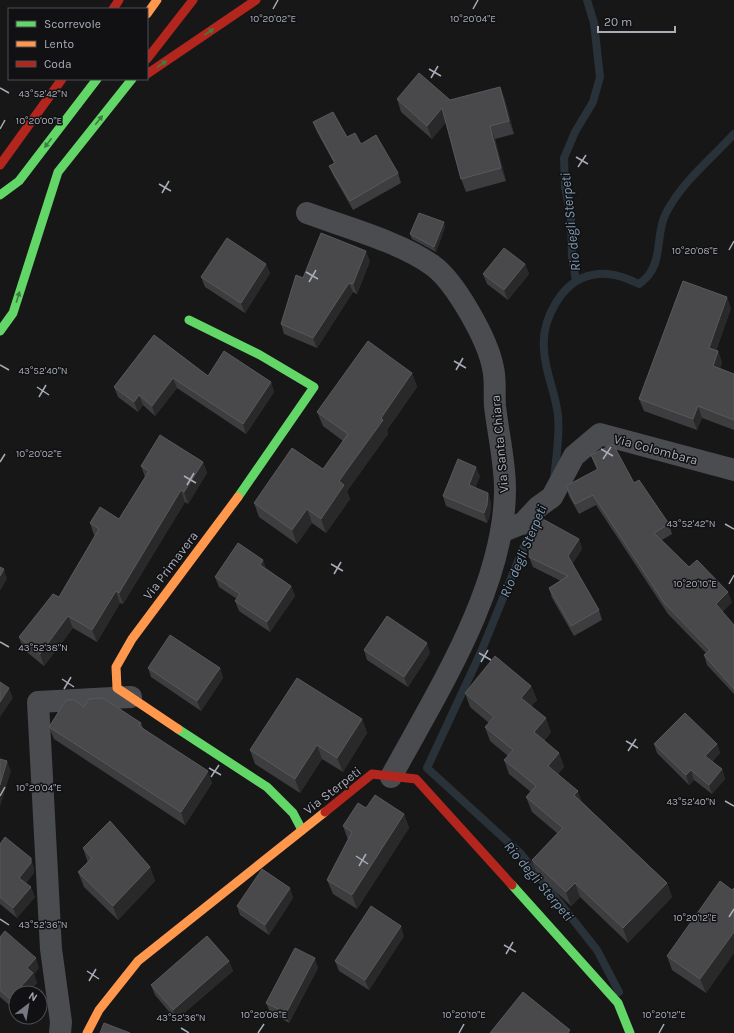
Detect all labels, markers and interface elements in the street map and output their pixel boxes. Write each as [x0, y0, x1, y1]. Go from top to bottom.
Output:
legend [8, 8, 148, 80]
scale bar [598, 8, 675, 34]
text: 10°20'02"E [250, 13, 296, 25]
text: 10°20'04"E [450, 13, 496, 25]
text: 20 m [604, 15, 632, 29]
text: Scorrevole [44, 17, 101, 31]
one-way arrow [204, 28, 214, 36]
text: Lento [44, 37, 74, 51]
text: Coda [44, 57, 72, 71]
one-way arrow [157, 60, 167, 68]
text: 43°52'42"N [19, 88, 67, 100]
one-way arrow [95, 114, 104, 125]
text: 10°20'00"E [16, 115, 62, 127]
one-way arrow [44, 138, 52, 149]
water label: Rio degli Sterpeti [557, 172, 584, 272]
text: 10°20'08"E [672, 245, 718, 257]
one-way arrow [15, 291, 21, 303]
text: 43°52'40"N [18, 365, 68, 377]
street label: Via Santa Chiara [488, 394, 511, 493]
street label: Via Colombara [612, 431, 699, 468]
text: 10°20'02"E [16, 448, 62, 460]
water label: Rio degli Sterpeti [496, 502, 551, 600]
text: 43°52'42"N [667, 518, 715, 530]
street label: Via Primavera [140, 528, 201, 602]
text: 10°20'10"E [673, 578, 717, 590]
text: 43°52'38"N [18, 642, 68, 654]
street label: Via Sterpeti [301, 763, 364, 817]
text: 10°20'04"E [16, 782, 62, 794]
text: 43°52'40"N [666, 796, 716, 808]
water label: Rio degli Sterpeti [500, 838, 577, 925]
text: 10°20'12"E [673, 912, 717, 924]
text: 43°52'36"N [18, 919, 68, 931]
north arrow [8, 985, 48, 1025]
text: N [26, 989, 40, 1004]
text: 10°20'08"E [241, 1009, 287, 1021]
text: 10°20'10"E [442, 1009, 486, 1021]
text: 10°20'12"E [642, 1009, 686, 1021]
text: 43°52'36"N [156, 1012, 206, 1024]

